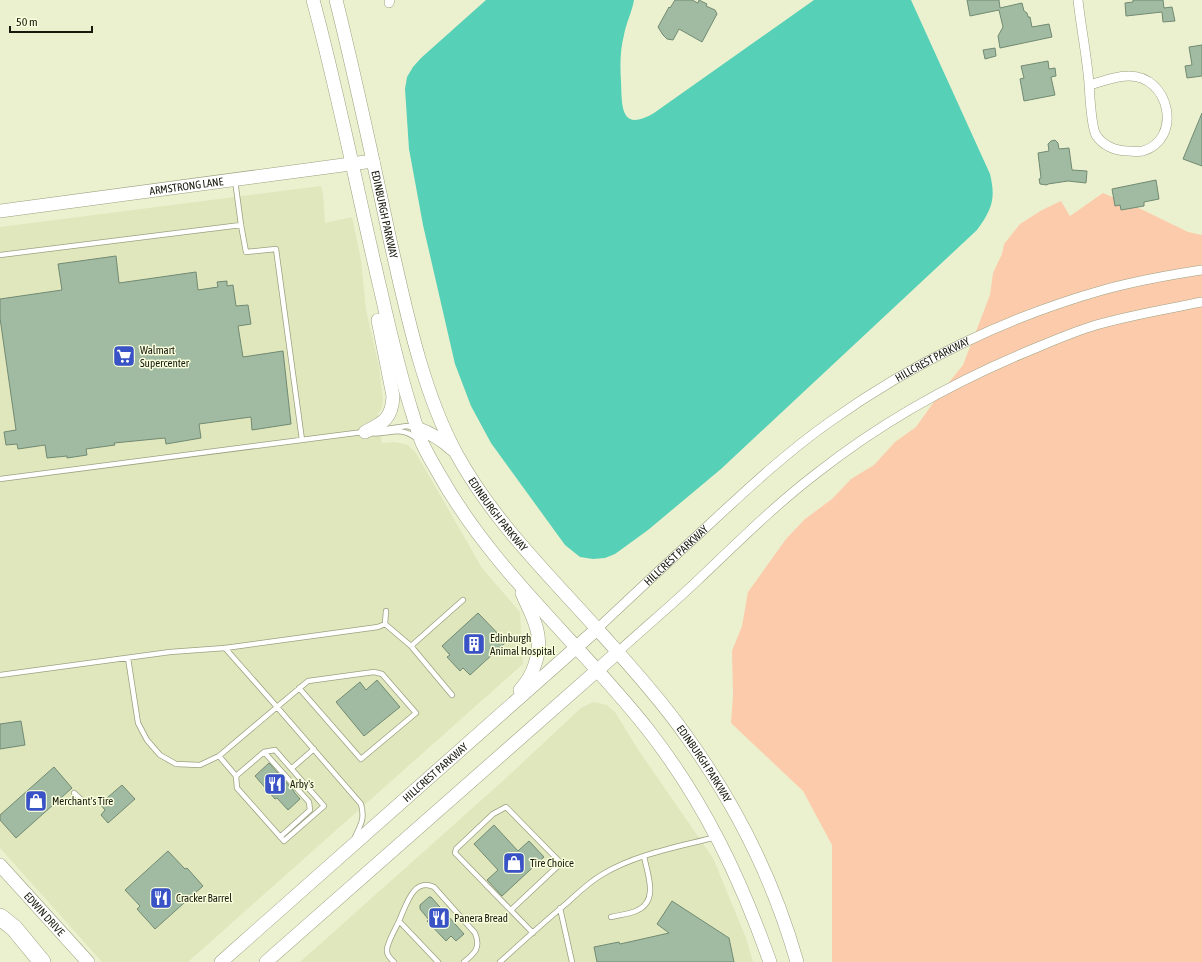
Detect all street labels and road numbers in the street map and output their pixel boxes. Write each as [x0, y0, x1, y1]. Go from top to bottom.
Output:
street label: EDINBURGH PARKWAY [369, 169, 400, 260]
street label: ARMSTRONG LANE [149, 175, 224, 197]
street label: HILLCREST PARKWAY [893, 335, 971, 384]
street label: EDINBURGH PARKWAY [466, 475, 530, 554]
street label: HILLCREST PARKWAY [642, 523, 710, 588]
street label: EDINBURGH PARKWAY [674, 723, 734, 804]
street label: HILLCREST PARKWAY [400, 741, 470, 804]
street label: EDWIN DRIVE [22, 890, 67, 938]

